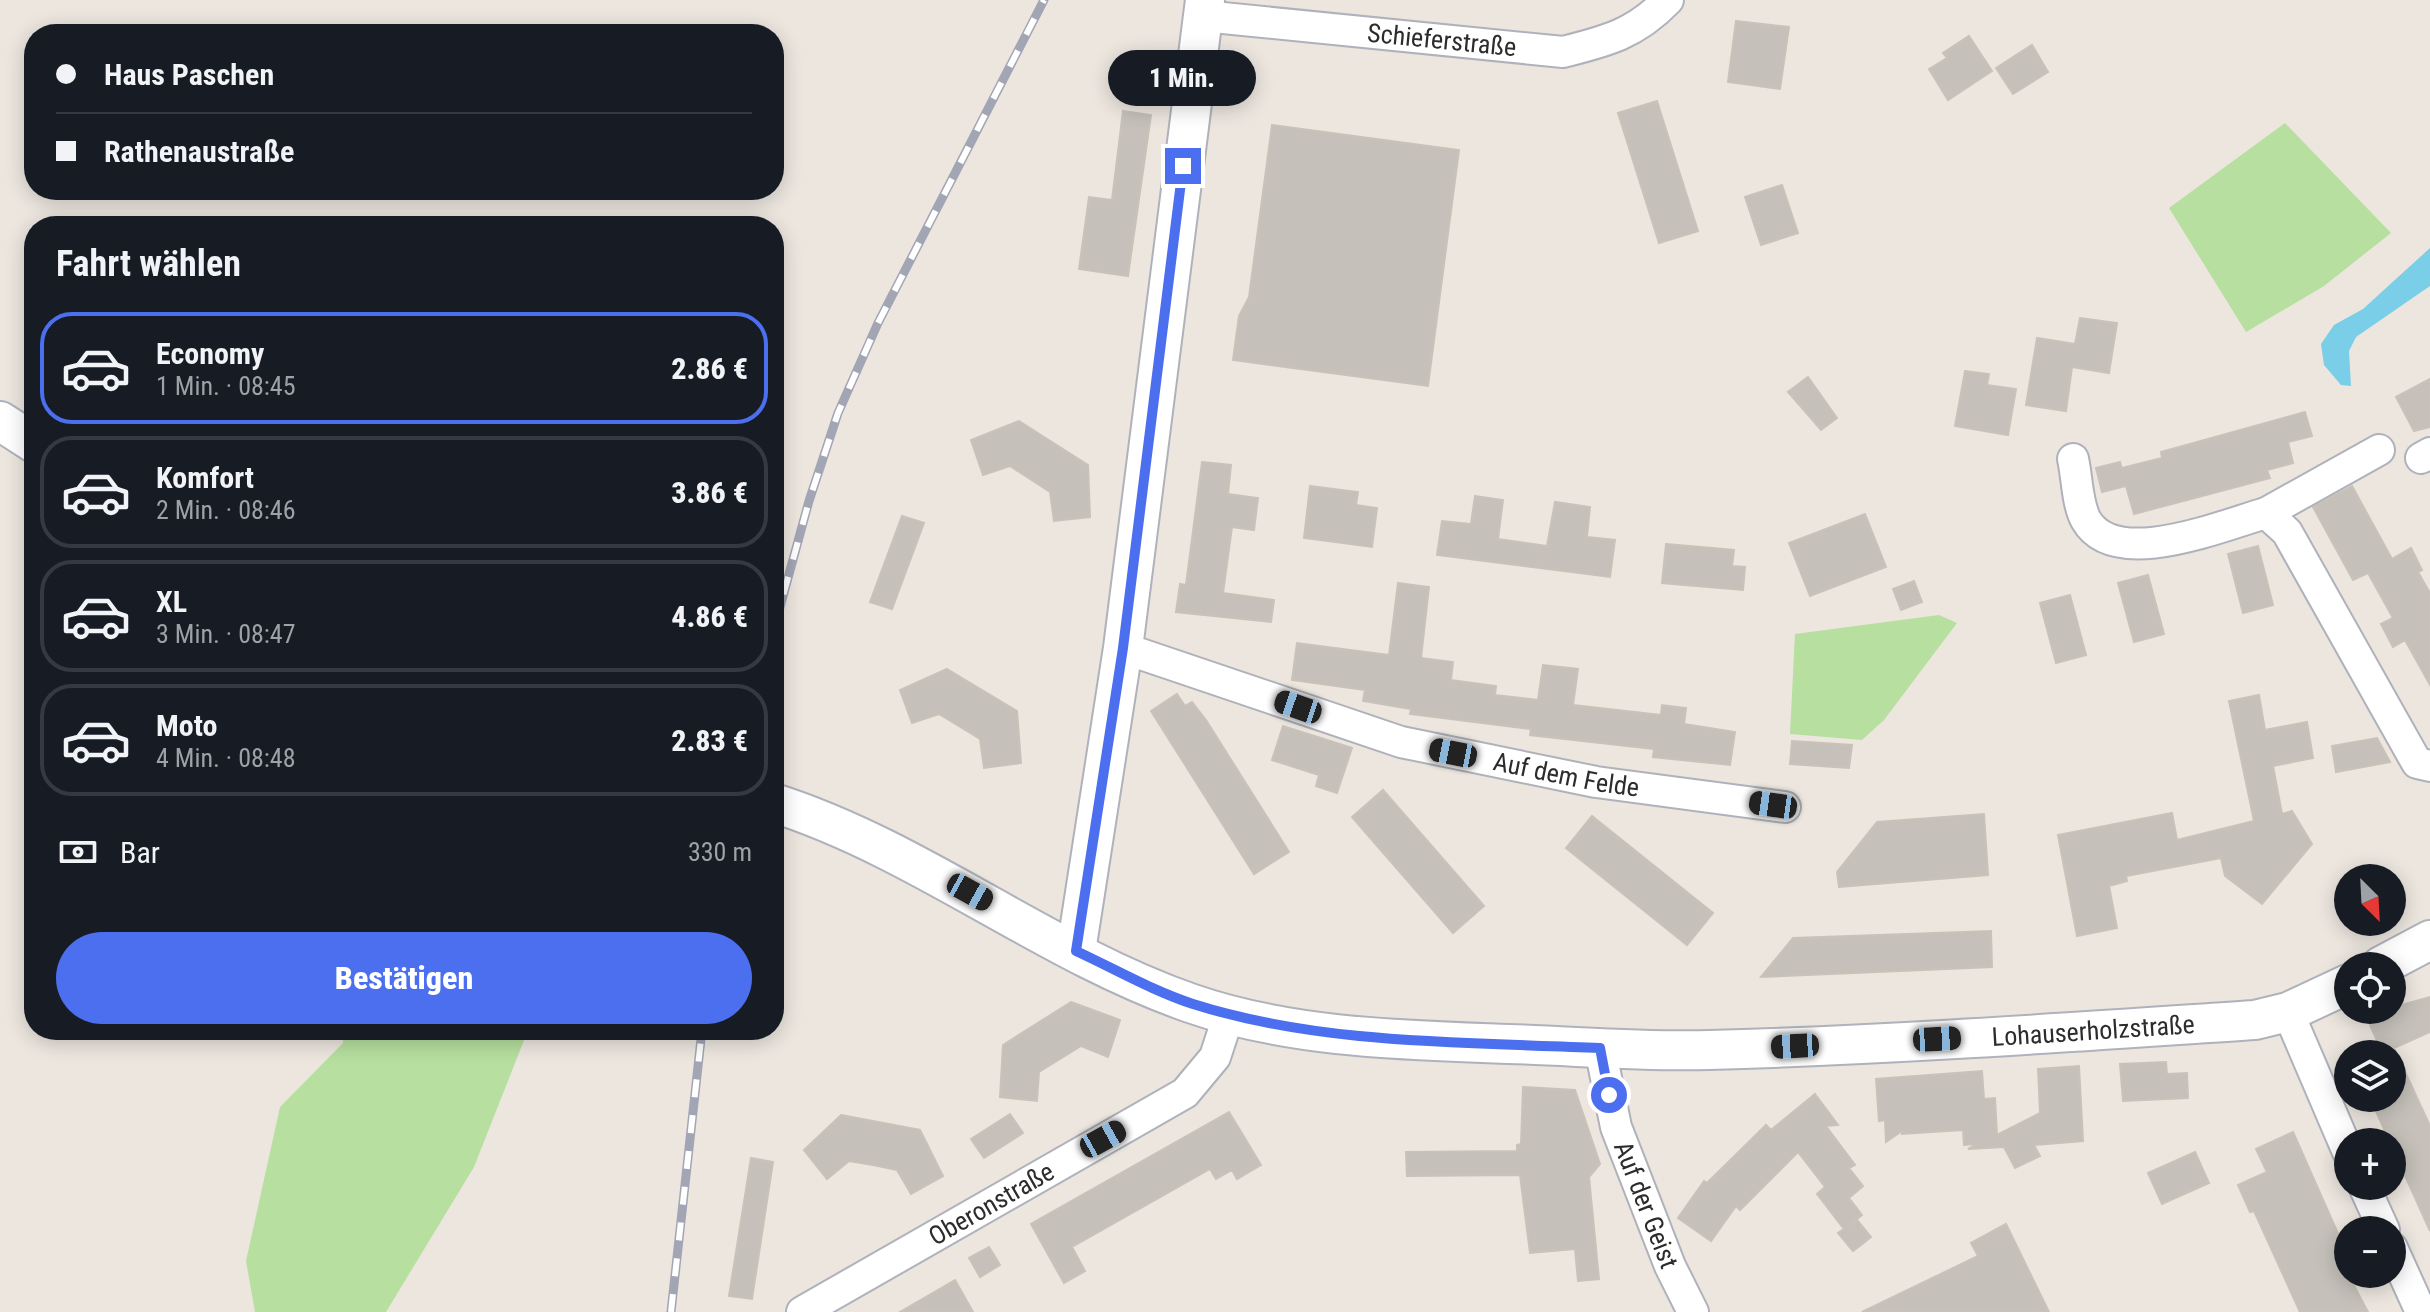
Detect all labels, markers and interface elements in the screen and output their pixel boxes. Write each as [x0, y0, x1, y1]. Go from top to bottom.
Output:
street label: Schieferstraße [1366, 18, 1518, 62]
callout: 1 Min. [1109, 50, 1257, 106]
text: Haus Paschen [104, 57, 274, 92]
text: 1 Min. [1149, 63, 1215, 93]
text: Rathenaustraße [104, 134, 294, 169]
route end [1165, 148, 1201, 184]
text: Fahrt wählen [56, 243, 241, 285]
icon: car [60, 332, 132, 404]
text: Economy [156, 336, 264, 371]
text: 2.86 € [671, 351, 748, 386]
text: 1 Min. · 08:45 [156, 371, 296, 401]
icon: car [60, 456, 132, 528]
text: Komfort [156, 460, 254, 495]
text: 3.86 € [671, 475, 748, 510]
text: 2 Min. · 08:46 [156, 495, 296, 525]
icon: car [60, 580, 132, 652]
text: XL [156, 584, 187, 619]
text: 4.86 € [671, 599, 748, 634]
text: 3 Min. · 08:47 [156, 619, 296, 649]
car [1271, 688, 1325, 726]
icon: car [60, 704, 132, 776]
text: Moto [156, 708, 217, 743]
text: 2.83 € [671, 723, 748, 758]
car [1427, 737, 1479, 769]
text: 4 Min. · 08:48 [156, 743, 296, 773]
street label: Auf dem Felde [1491, 746, 1641, 803]
car [1748, 790, 1798, 820]
icon: cash [56, 830, 100, 874]
text: Bar [120, 835, 160, 870]
text: 330 m [688, 837, 752, 867]
north arrow [2334, 864, 2406, 936]
map controls [2334, 864, 2406, 1288]
car [943, 870, 997, 914]
button: Bestätigen [56, 932, 752, 1024]
button: locate [2334, 952, 2406, 1024]
street label: Lohauserholzstraße [1991, 1009, 2196, 1052]
car [1912, 1026, 1962, 1052]
car [1770, 1033, 1820, 1059]
button: layers [2334, 1040, 2406, 1112]
route start [1591, 1077, 1627, 1113]
car [1076, 1117, 1130, 1161]
button: + [2334, 1128, 2406, 1200]
street label: Auf der Geist [1608, 1137, 1684, 1272]
street label: Oberonstraße [923, 1156, 1059, 1251]
button: − [2334, 1216, 2406, 1288]

